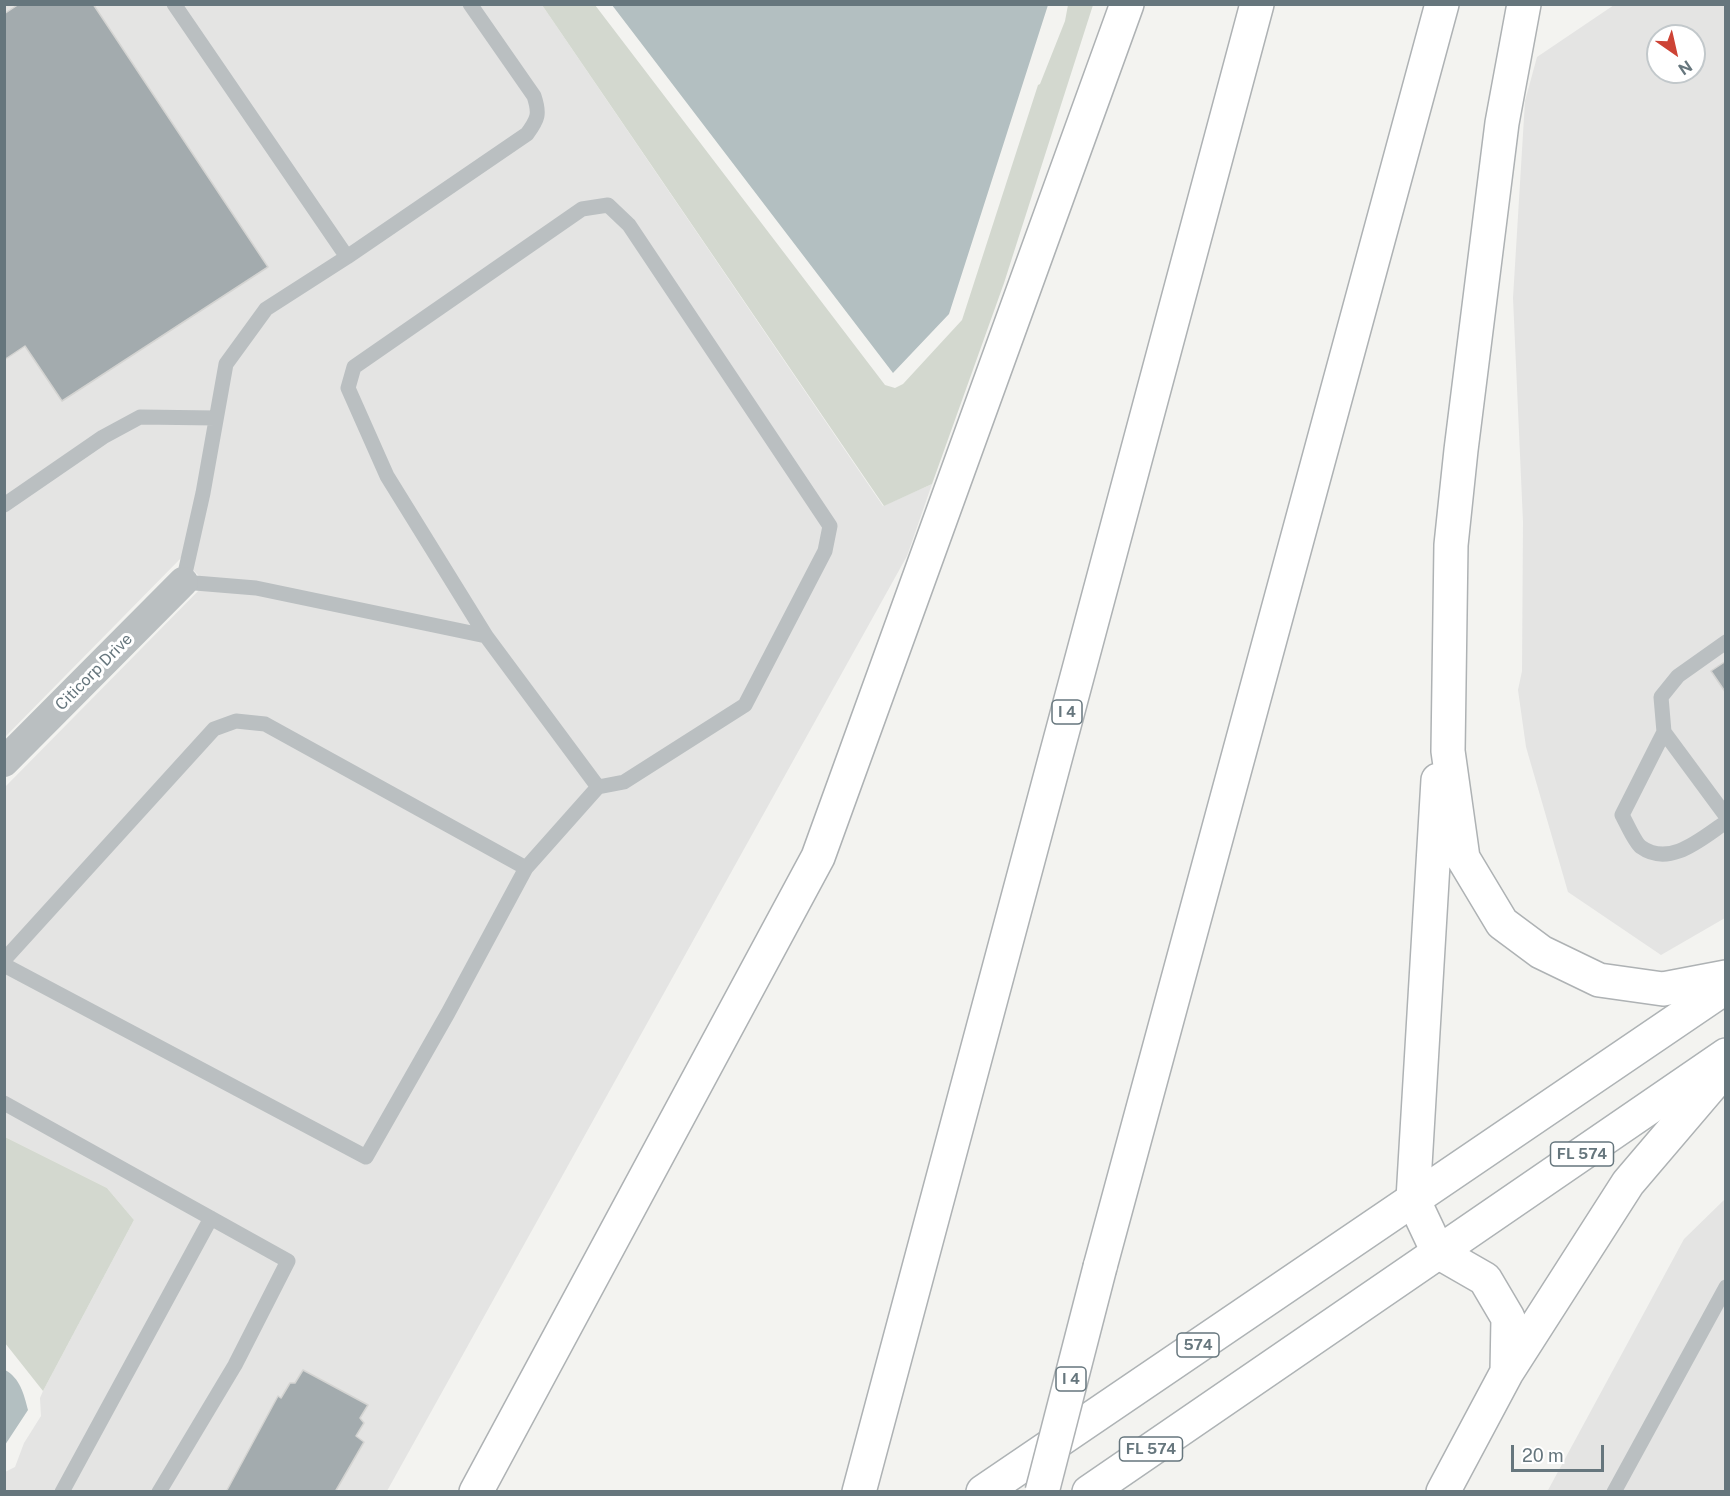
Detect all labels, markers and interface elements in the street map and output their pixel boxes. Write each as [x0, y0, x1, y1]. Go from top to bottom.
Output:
north arrow [1646, 24, 1706, 84]
text: N [1675, 56, 1696, 79]
street label: Citicorp Drive [52, 630, 136, 714]
road number: I 4 [1052, 700, 1082, 724]
road number: FL 574 [1550, 1142, 1614, 1166]
road number: 574 [1177, 1333, 1219, 1357]
road number: I 4 [1056, 1367, 1086, 1391]
scale bar [1514, 1433, 1607, 1471]
road number: FL 574 [1120, 1437, 1182, 1461]
text: 20 m [1522, 1445, 1564, 1466]

